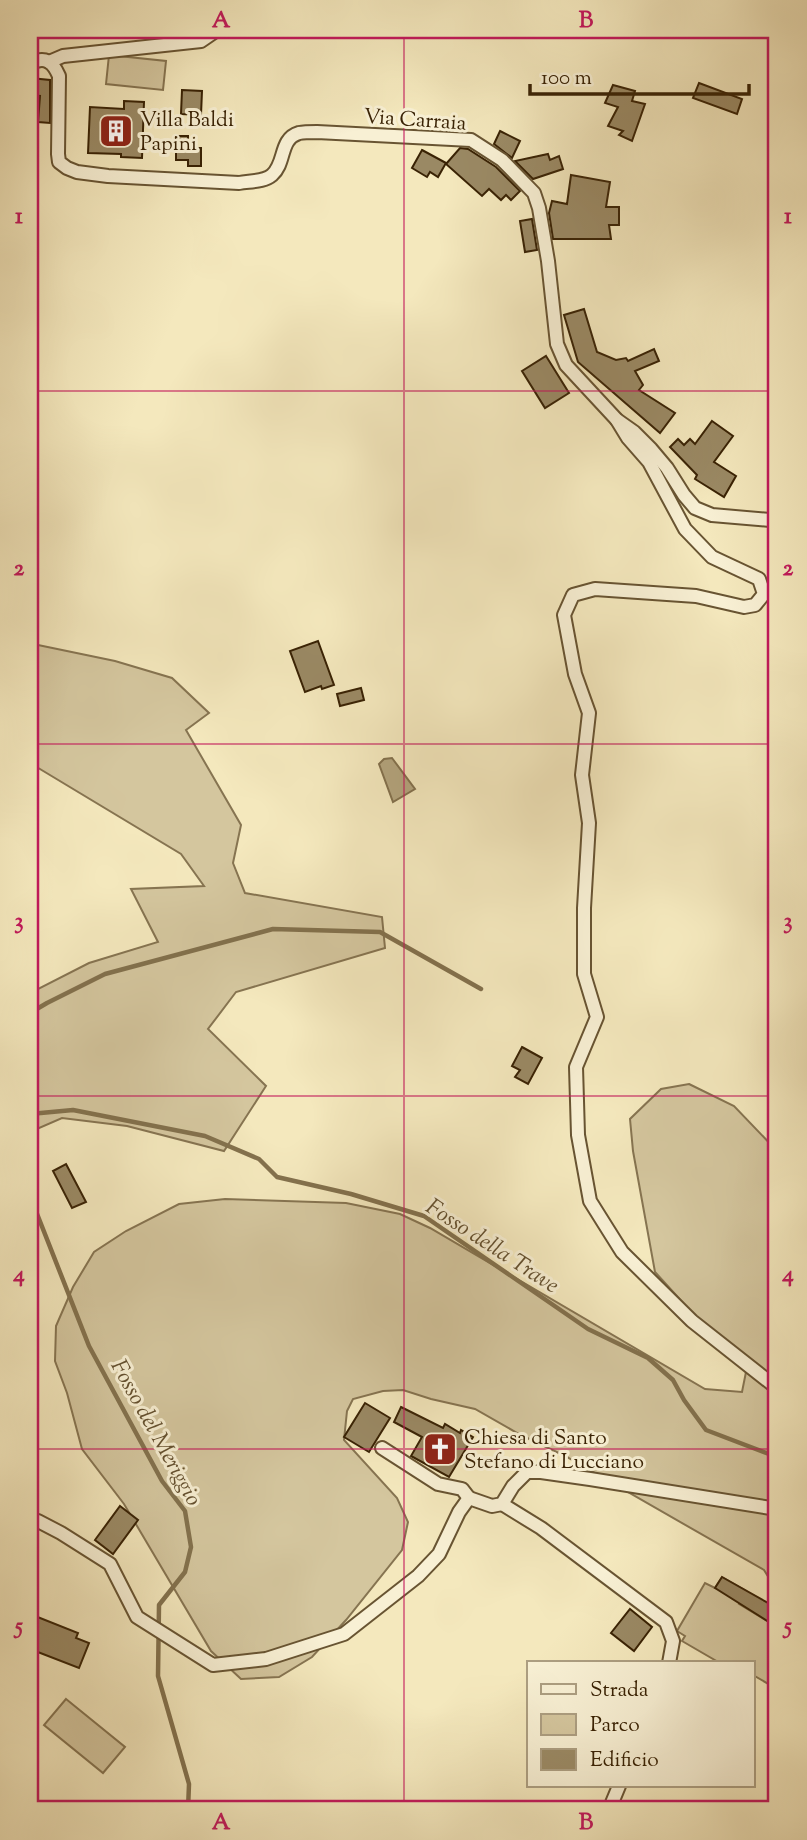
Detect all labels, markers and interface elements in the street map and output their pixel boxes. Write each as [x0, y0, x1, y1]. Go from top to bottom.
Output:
text: A [212, 5, 231, 38]
text: B [579, 5, 594, 38]
scale bar [530, 52, 749, 96]
text: 100 m [541, 64, 592, 94]
street label: Via Carraia [362, 102, 468, 140]
place label: Villa Baldi Papini [140, 106, 234, 160]
building icon: Villa Baldi Papini [97, 112, 135, 150]
text: 1 [15, 201, 23, 234]
text: 1 [784, 201, 792, 234]
text: 2 [14, 553, 25, 586]
text: 2 [783, 553, 794, 586]
text: 3 [14, 906, 24, 939]
text: 3 [783, 906, 793, 939]
water label: Fosso della Trave [418, 1192, 565, 1303]
text: 4 [12, 1259, 25, 1292]
text: 4 [781, 1259, 794, 1292]
water label: Fosso del Meriggio [101, 1354, 209, 1513]
place label: Chiesa di Santo Stefano di Lucciano [464, 1424, 644, 1478]
church icon: Chiesa di Santo Stefano di Lucciano [421, 1430, 459, 1468]
text: 5 [13, 1611, 23, 1644]
text: 5 [782, 1611, 792, 1644]
legend [527, 1661, 754, 1787]
text: Strada [590, 1676, 649, 1706]
text: Parco [590, 1711, 640, 1741]
text: Edificio [590, 1746, 659, 1776]
text: A [212, 1807, 231, 1840]
text: B [579, 1807, 594, 1840]

